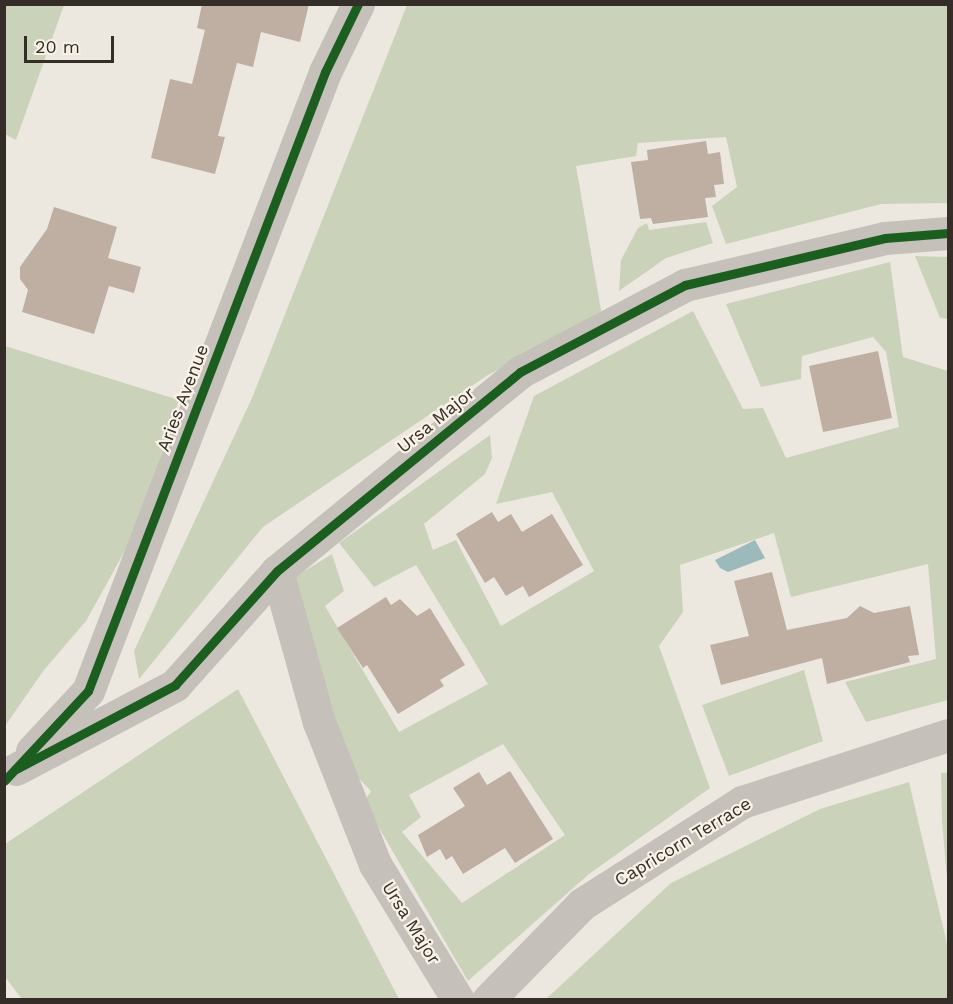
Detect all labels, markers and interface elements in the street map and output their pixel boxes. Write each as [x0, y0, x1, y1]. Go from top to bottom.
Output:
scale bar [27, 24, 117, 62]
text: 20 m [35, 36, 80, 57]
street label: Aries Avenue [153, 341, 213, 455]
street label: Ursa Major [393, 382, 479, 458]
street label: Capricorn Terrace [611, 793, 755, 891]
street label: Ursa Major [377, 877, 445, 969]

